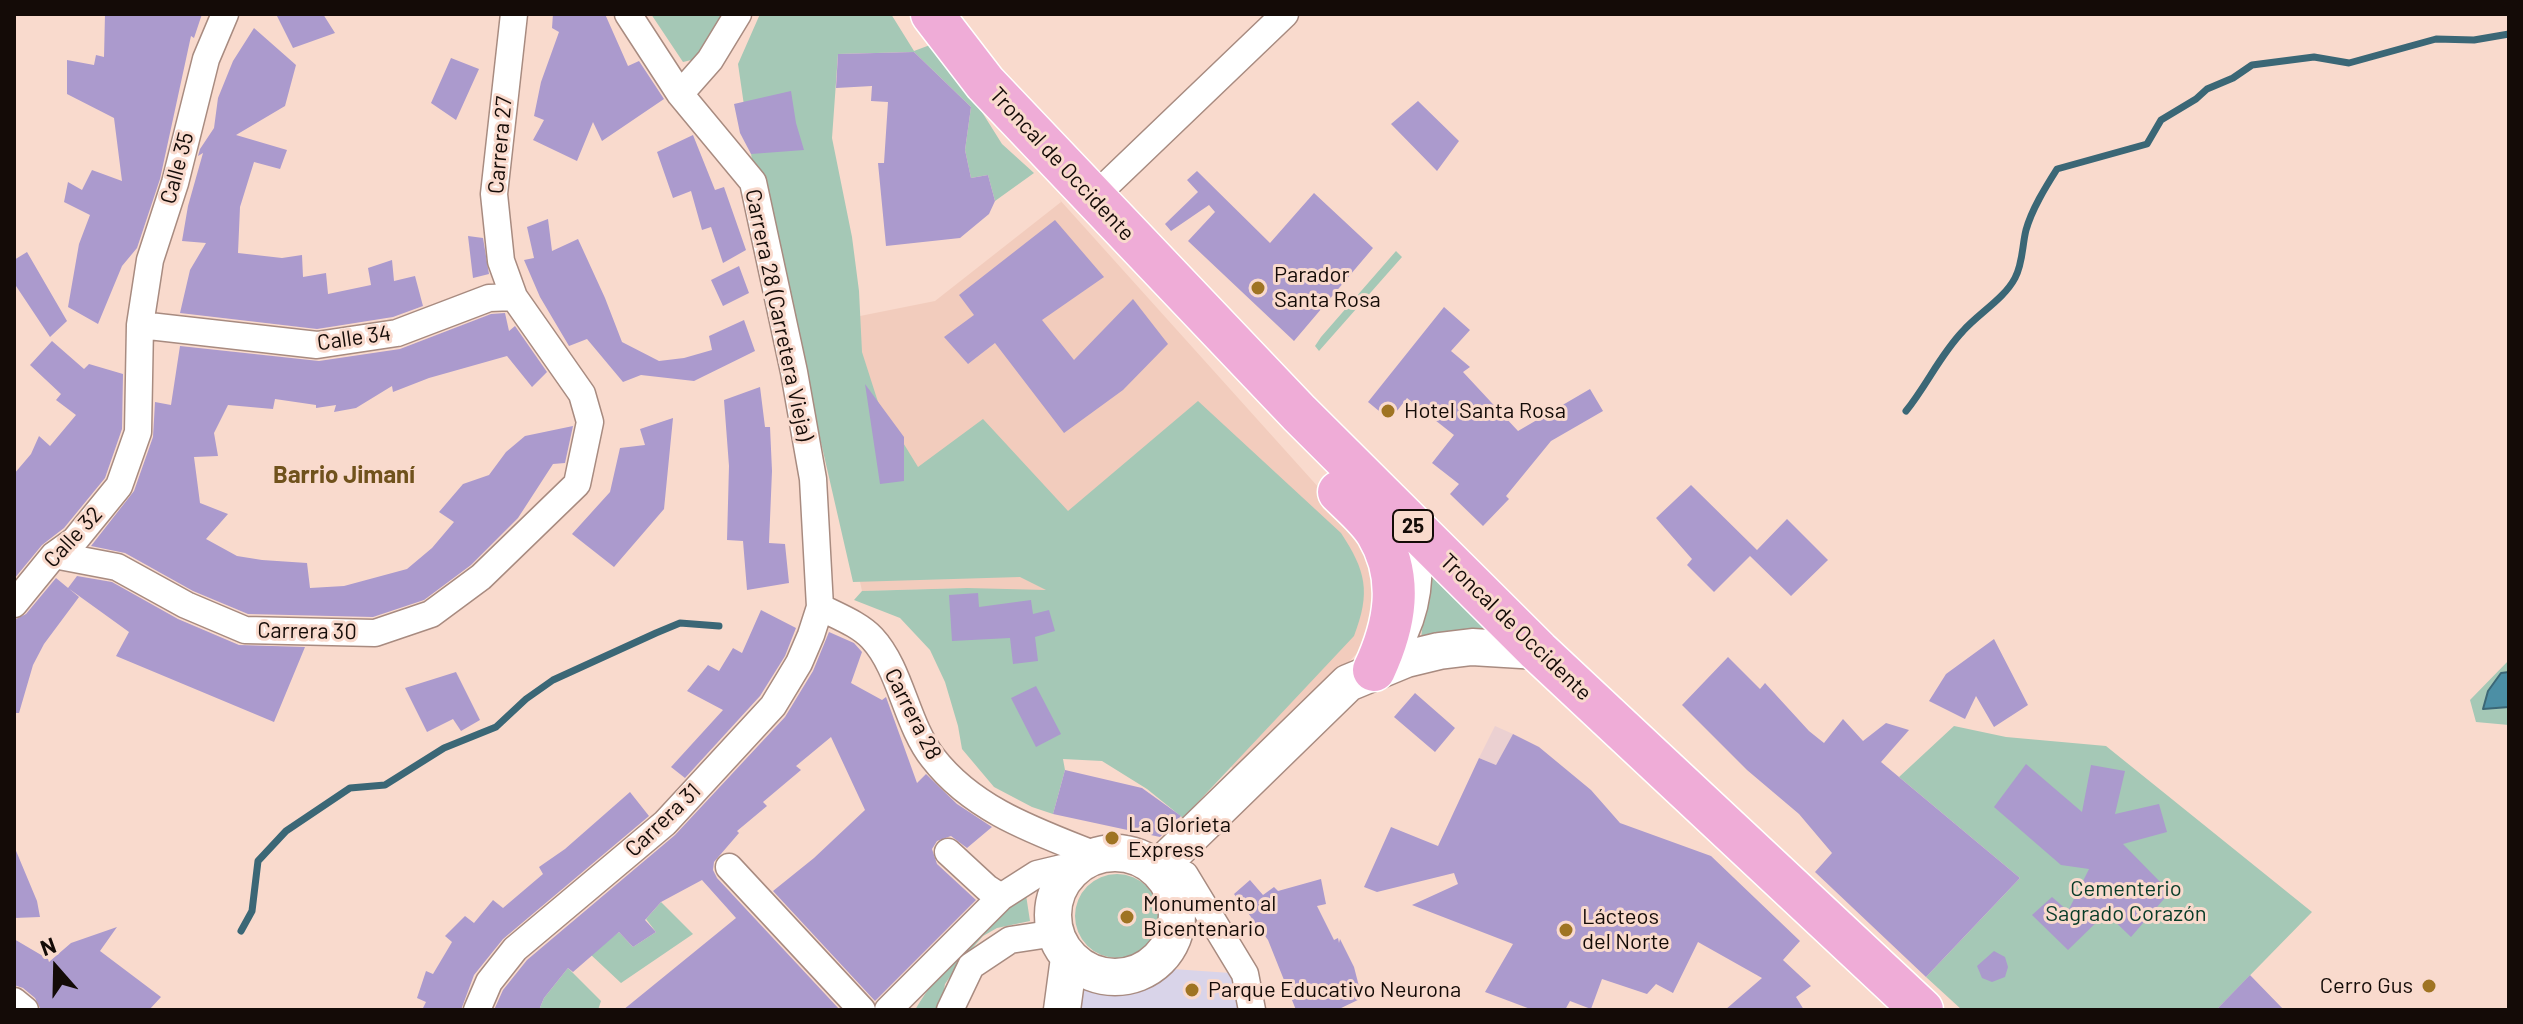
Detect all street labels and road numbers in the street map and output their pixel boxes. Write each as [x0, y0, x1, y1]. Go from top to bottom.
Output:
street label: Troncal de Occidente [984, 82, 1140, 246]
street label: Carrera 27 [483, 95, 517, 195]
street label: Calle 35 [155, 129, 199, 207]
street label: Carrera 28 (Carretera Vieja) [739, 187, 819, 443]
street label: Calle 34 [315, 320, 393, 356]
street label: Calle 32 [38, 501, 108, 573]
road number: 25 [1393, 510, 1433, 542]
street label: Troncal de Occidente [1435, 548, 1597, 706]
street label: Carrera 30 [257, 617, 357, 645]
street label: Carrera 28 [879, 664, 947, 764]
street label: Carrera 31 [620, 778, 706, 862]

